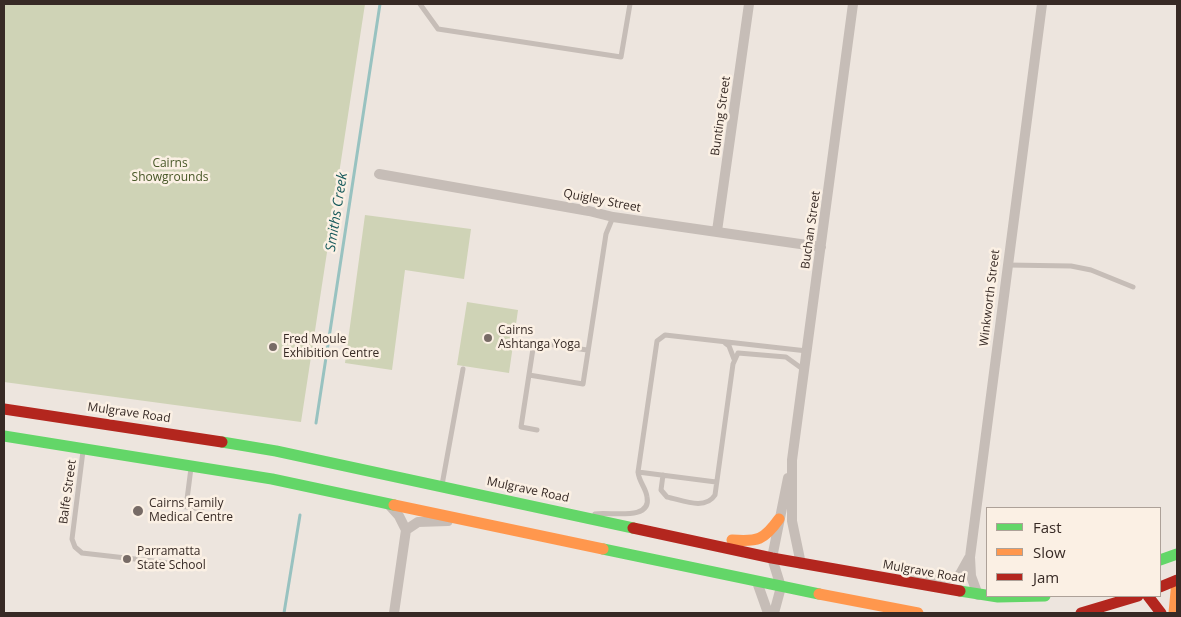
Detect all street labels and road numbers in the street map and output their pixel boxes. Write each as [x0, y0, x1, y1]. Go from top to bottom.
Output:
street label: Bunting Street [708, 75, 734, 157]
street label: Quigley Street [562, 186, 642, 216]
street label: Buchan Street [798, 190, 824, 270]
street label: Winkworth Street [977, 249, 1003, 347]
street label: Mulgrave Road [87, 400, 171, 426]
street label: Balfe Street [56, 459, 80, 525]
street label: Mulgrave Road [486, 474, 570, 506]
street label: Mulgrave Road [882, 558, 966, 586]

